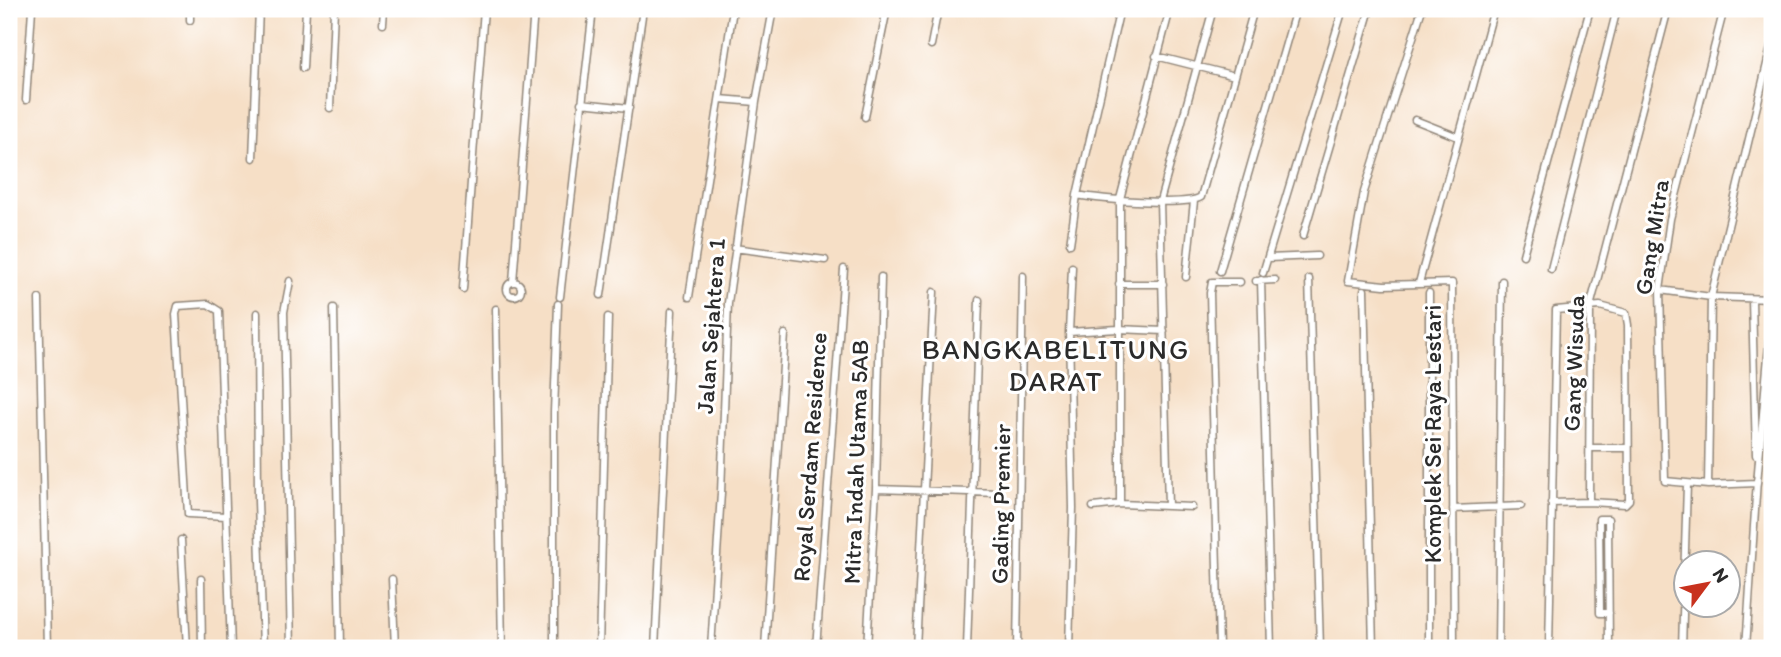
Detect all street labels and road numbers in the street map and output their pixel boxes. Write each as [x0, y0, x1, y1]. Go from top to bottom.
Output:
street label: Gang Mitra [1628, 176, 1675, 297]
street label: Jalan Sejahtera 1 [690, 237, 731, 415]
street label: Gang Wisuda [1557, 294, 1590, 432]
street label: Komplek Sei Raya Lestari [1418, 305, 1447, 563]
street label: Royal Serdam Residence [786, 331, 833, 583]
street label: Mitra Indah Utama 5AB [837, 339, 874, 585]
street label: Gading Premier [985, 423, 1016, 584]

